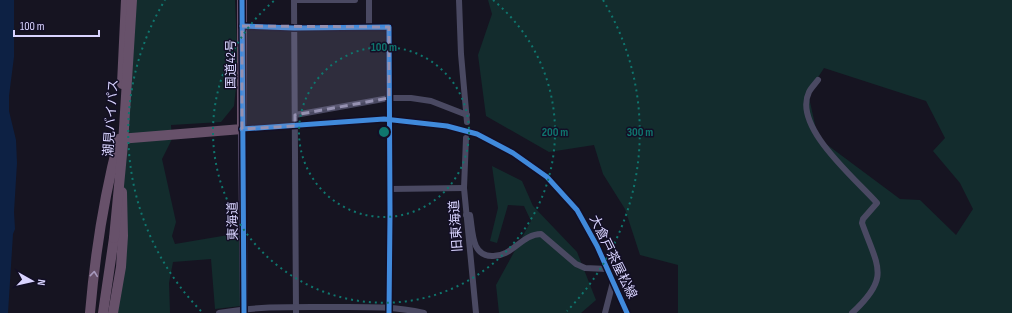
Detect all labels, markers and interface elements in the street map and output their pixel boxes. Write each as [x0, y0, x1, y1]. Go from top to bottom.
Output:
scale bar [14, 12, 99, 38]
text: 100 m [20, 19, 45, 34]
street label: 国道42号 [223, 39, 239, 89]
text: 100 m [371, 40, 397, 55]
street label: 潮見バイパス [100, 79, 122, 157]
centre of rings [377, 125, 391, 139]
text: 200 m [542, 125, 568, 140]
text: 300 m [627, 125, 653, 140]
street label: 旧東海道 [446, 199, 466, 253]
street label: 東海道 [225, 201, 241, 241]
street label: 大倉戸茶屋松線 [586, 213, 640, 301]
north arrow [12, 261, 52, 301]
one-way arrow [89, 271, 98, 277]
text: N [35, 279, 48, 286]

